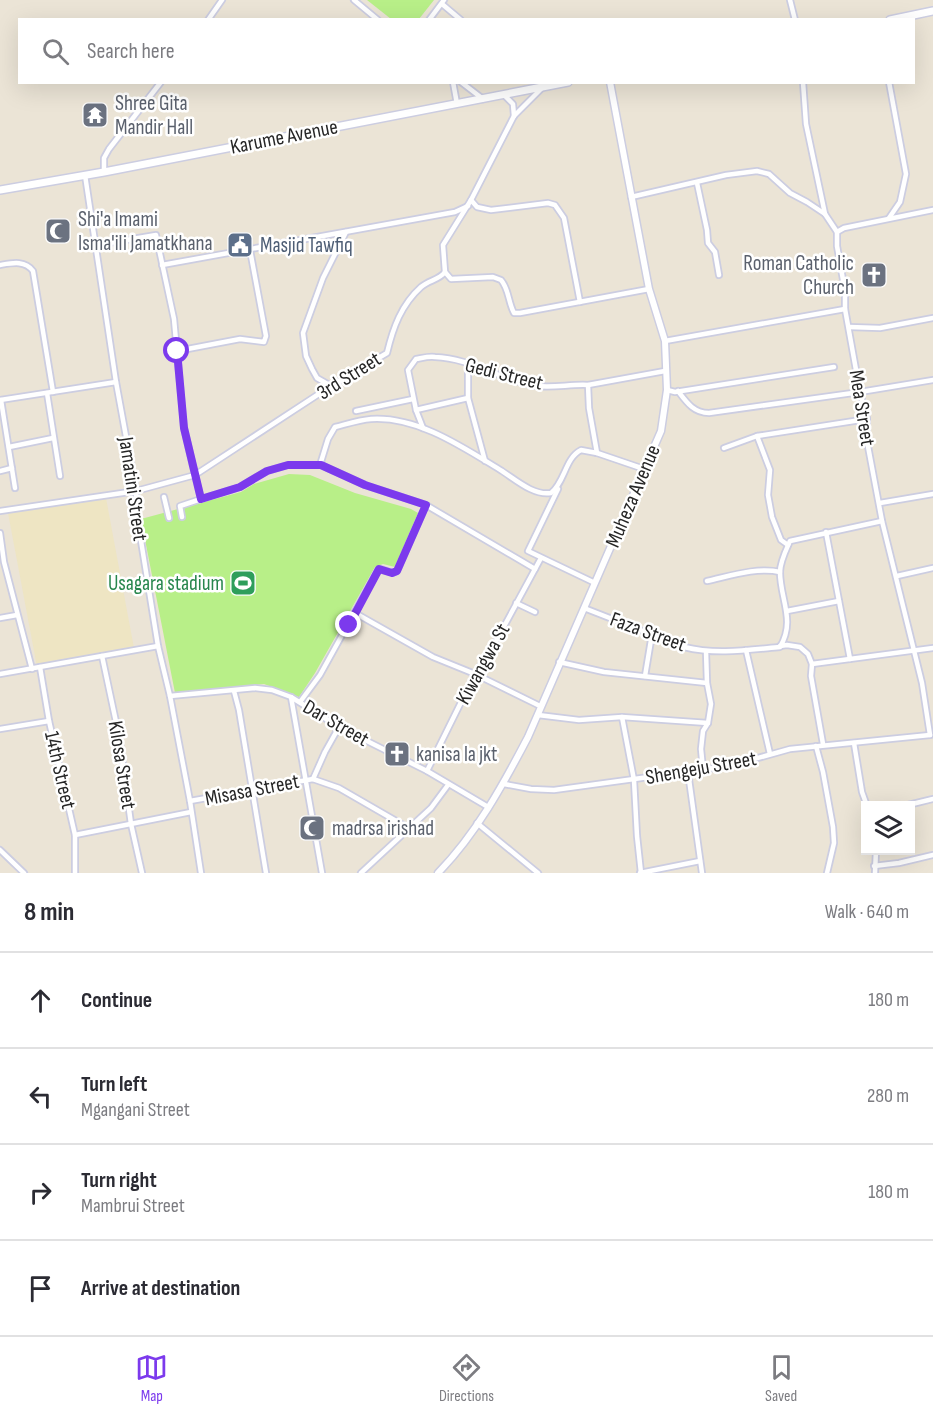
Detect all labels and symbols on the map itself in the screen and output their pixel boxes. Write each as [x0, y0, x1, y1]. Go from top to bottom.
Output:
place label: Shree Gita Mandir Hall [115, 91, 193, 140]
temple icon: Shree Gita Mandir Hall [80, 100, 110, 130]
street label: Karume Avenue [228, 114, 340, 160]
place label: Shi'a Imami Isma'ili Jamatkhana [78, 207, 213, 256]
mosque icon: Shi'a Imami Isma'ili Jamatkhana [43, 216, 73, 246]
public building icon: Masjid Tawfiq [225, 230, 255, 260]
place label: Masjid Tawfiq [260, 233, 353, 258]
place label: Roman Catholic Church [743, 251, 854, 300]
church icon: Roman Catholic Church [859, 260, 889, 290]
route start [163, 337, 189, 363]
street label: 3rd Street [312, 347, 386, 405]
street label: Gedi Street [463, 352, 545, 396]
street label: Mea Street [844, 368, 880, 448]
street label: Jamatini Street [113, 434, 153, 543]
street label: Muheza Avenue [600, 441, 666, 551]
sports icon: Usagara stadium [228, 568, 258, 598]
place label: Usagara stadium [108, 571, 224, 596]
street label: Faza Street [607, 607, 689, 657]
route end [335, 611, 361, 637]
street label: Kiwangwa St [451, 619, 515, 709]
street label: Dar Street [299, 694, 373, 752]
street label: Kilosa Street [103, 719, 141, 811]
street label: 14th Street [39, 729, 81, 811]
church icon: kanisa la jkt [382, 739, 412, 769]
place label: kanisa la jkt [416, 742, 497, 767]
street label: Shengeju Street [644, 746, 758, 790]
street label: Misasa Street [203, 769, 301, 811]
mosque icon: madrsa irishad [297, 813, 327, 843]
place label: madrsa irishad [332, 816, 434, 841]

